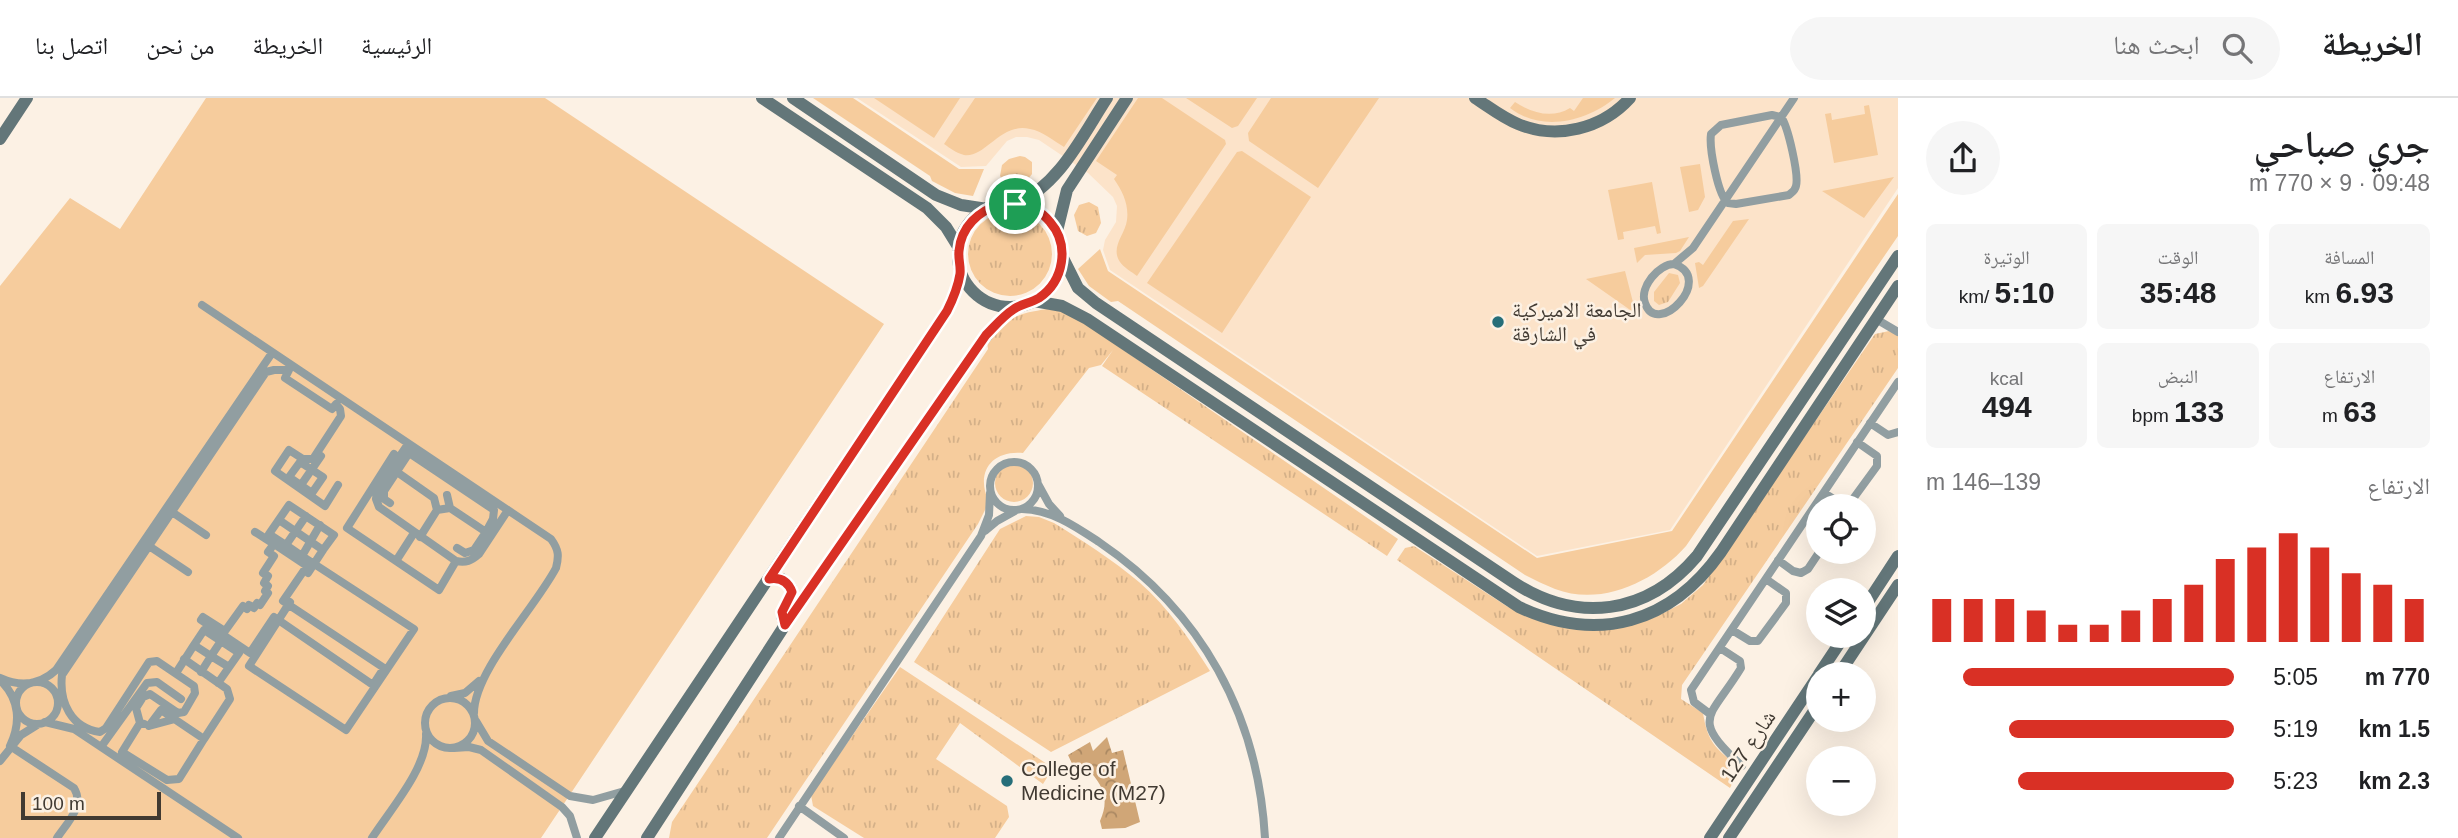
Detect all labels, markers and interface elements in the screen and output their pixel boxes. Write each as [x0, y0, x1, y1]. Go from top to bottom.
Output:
search box [1790, 17, 2280, 80]
text: الخريطة [2322, 25, 2423, 62]
icon: search [2218, 29, 2256, 67]
text: ابحث هنا [2113, 30, 2200, 60]
text: اتصل بنا [35, 32, 108, 59]
text: من نحن [146, 32, 214, 59]
text: الخريطة [252, 32, 323, 59]
text: الرئيسية [361, 32, 432, 59]
button: share [1926, 121, 2000, 195]
text: جري صباحي [2253, 123, 2430, 165]
text: 09:48 · 9 × 770 m [2249, 170, 2430, 196]
pin [985, 174, 1045, 234]
icon: arrive [996, 185, 1034, 223]
text: الوتيرة [1984, 247, 2030, 268]
text: الوقت [2158, 247, 2198, 268]
text: المسافة [2324, 247, 2375, 268]
text: 5:10 [1995, 276, 2055, 309]
text: 35:48 [2140, 276, 2216, 309]
text: 6.93 [2335, 276, 2394, 309]
text: /km [1959, 286, 1995, 307]
text: km [2305, 286, 2335, 307]
place label: الجامعة الاميركية في الشارقة [1512, 298, 1642, 350]
marker: الجامعة الاميركية في الشارقة [1490, 314, 1506, 330]
text: النبض [2158, 366, 2198, 387]
text: الارتفاع [2323, 366, 2375, 387]
text: kcal [1990, 368, 2024, 389]
text: 494 [1982, 390, 2032, 423]
text: 133 [2174, 395, 2224, 428]
text: 63 [2343, 395, 2377, 428]
text: bpm [2132, 405, 2174, 426]
text: m [2322, 405, 2343, 426]
text: 139–146 m [1926, 469, 2041, 495]
text: الارتفاع [2367, 473, 2430, 499]
map controls [1806, 494, 1876, 816]
button: locate [1806, 494, 1876, 564]
button: layers [1806, 578, 1876, 648]
button: + [1806, 662, 1876, 732]
text: 5:05 [2273, 664, 2318, 690]
text: 770 m [2365, 664, 2430, 690]
street label: شارع 127 [1715, 706, 1781, 787]
text: 5:19 [2273, 716, 2318, 742]
text: 1.5 km [2358, 716, 2430, 742]
button: − [1806, 746, 1876, 816]
place label: College of Medicine (M27) [1021, 757, 1166, 804]
text: 5:23 [2273, 768, 2318, 794]
text: 2.3 km [2358, 768, 2430, 794]
marker: College of Medicine (M27) [999, 773, 1015, 789]
scale bar [21, 789, 161, 821]
text: 100 m [32, 793, 85, 814]

